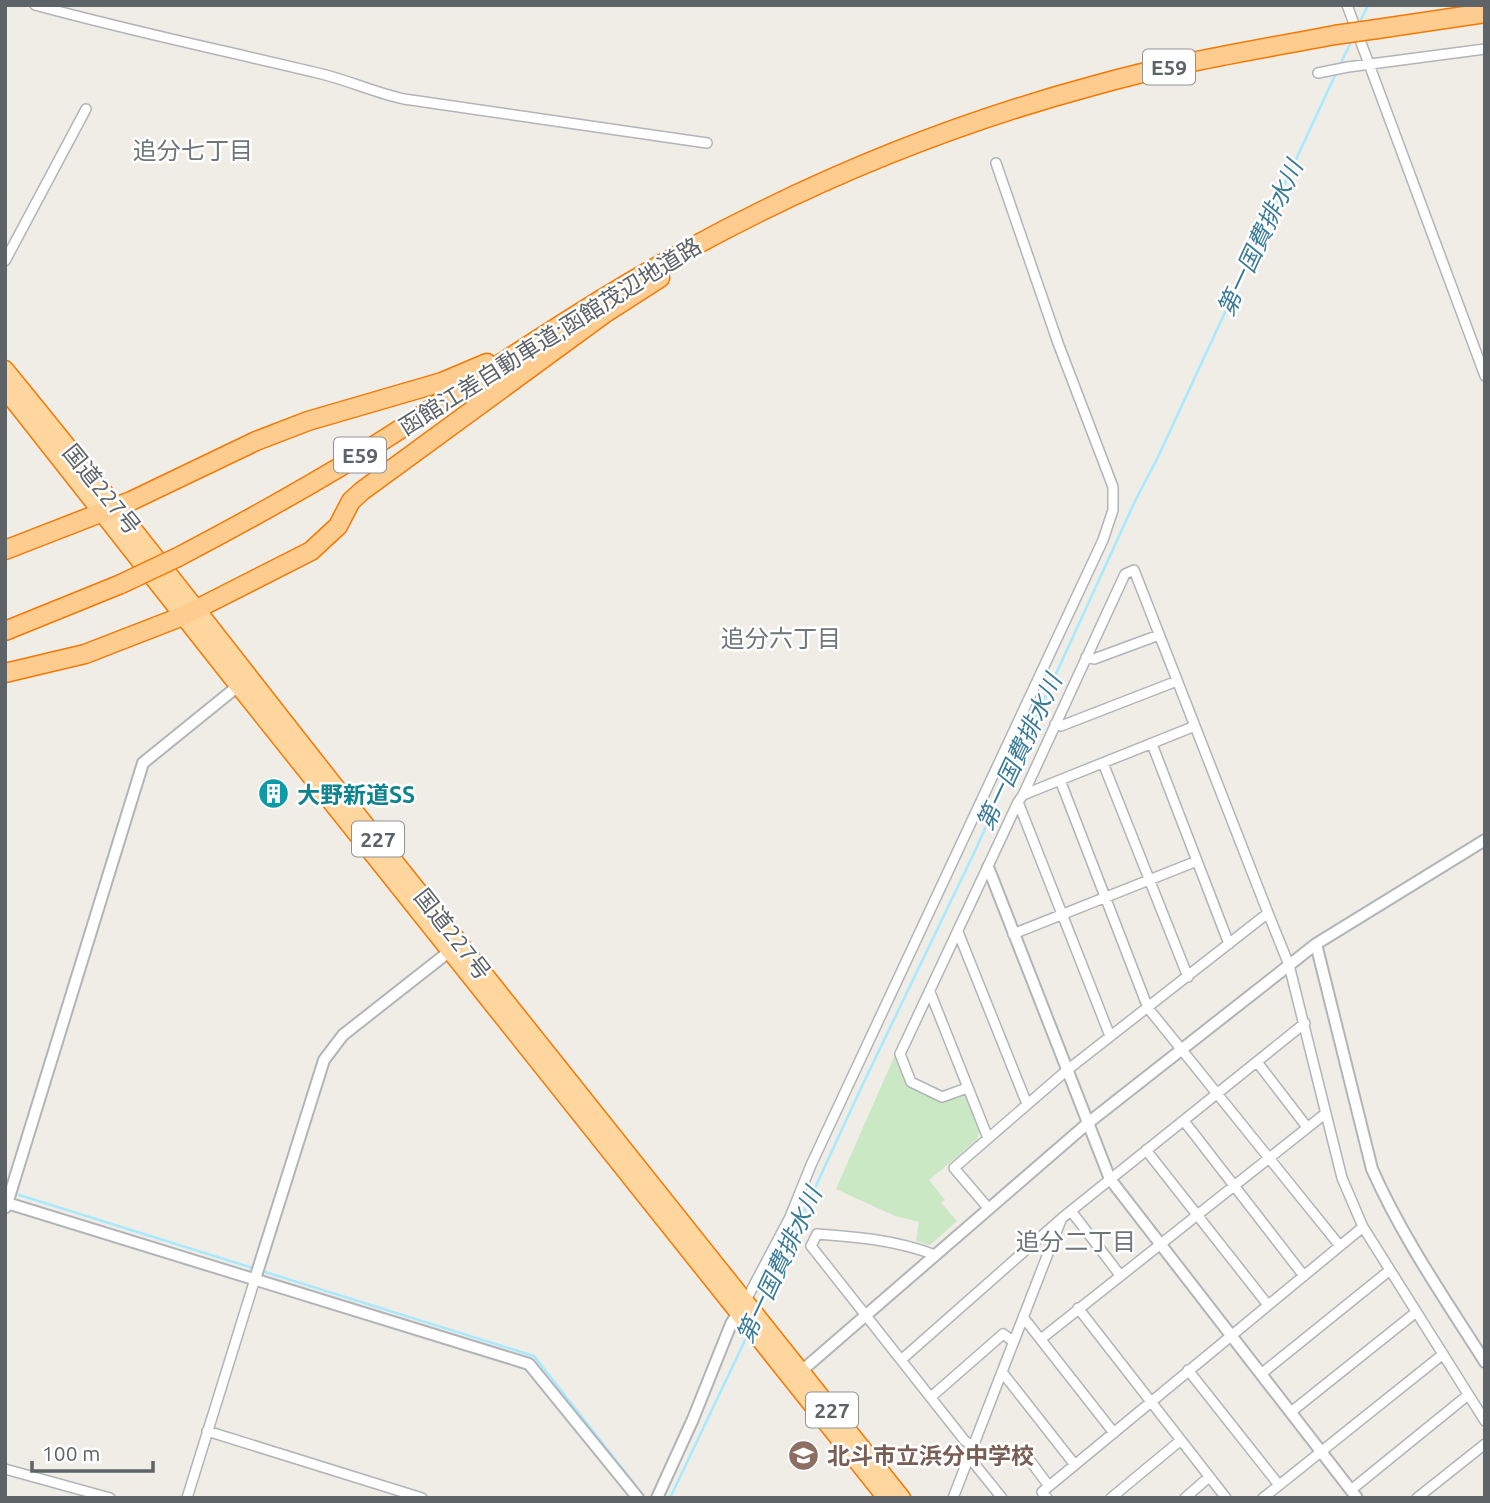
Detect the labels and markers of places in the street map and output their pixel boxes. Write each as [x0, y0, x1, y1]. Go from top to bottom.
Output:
building icon: 大野新道SS [257, 777, 291, 811]
place label: 大野新道SS [297, 782, 415, 807]
school or university icon: 北斗市立浜分中学校 [787, 1438, 821, 1472]
place label: 北斗市立浜分中学校 [827, 1443, 1034, 1468]

